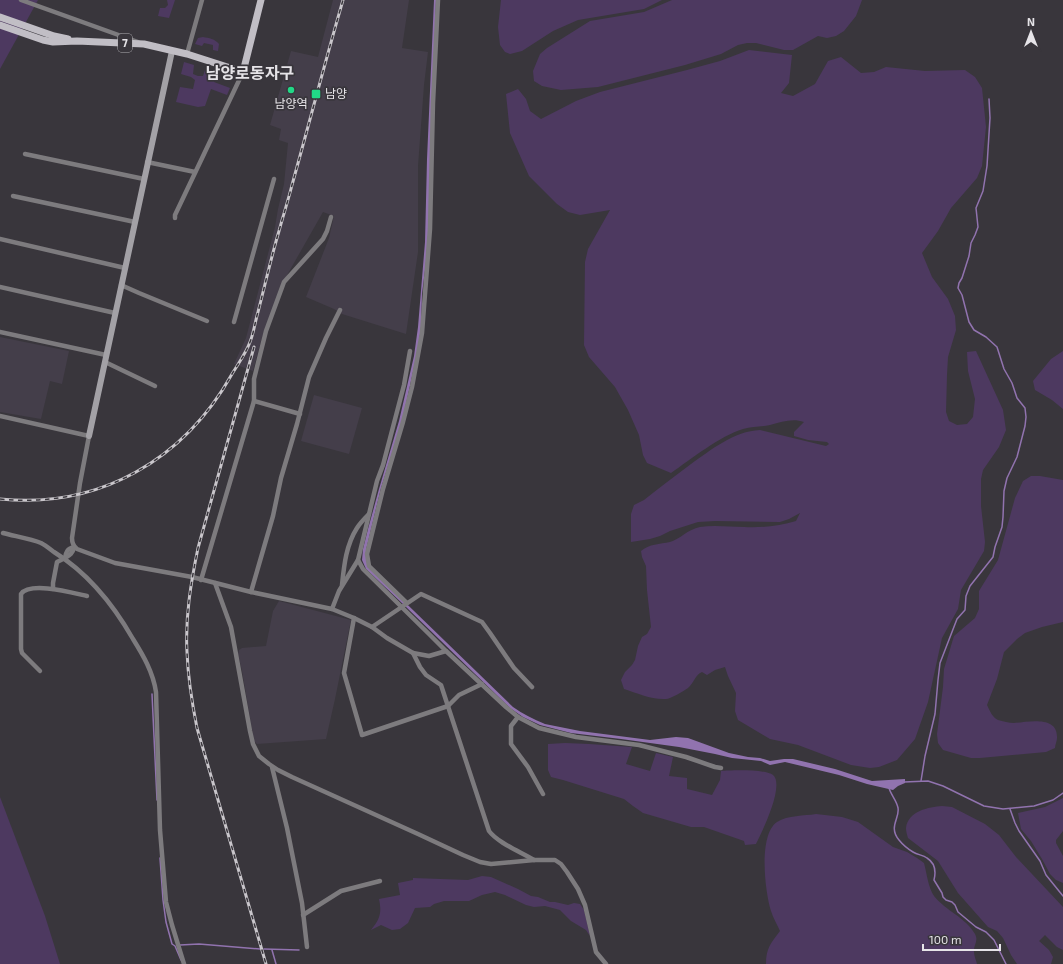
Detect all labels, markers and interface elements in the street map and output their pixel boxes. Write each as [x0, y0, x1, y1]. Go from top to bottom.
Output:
north arrow [1011, 12, 1051, 52]
text: N [1027, 15, 1035, 28]
road number: 7 [118, 34, 132, 52]
district label: 남양로동자구 [206, 63, 294, 82]
marker: 남양역 [286, 85, 296, 95]
place label: 남양 [325, 86, 347, 100]
marker: 남양 [310, 88, 322, 100]
place label: 남양역 [274, 96, 308, 110]
scale bar [923, 926, 1000, 952]
text: 100 m [929, 932, 961, 946]

